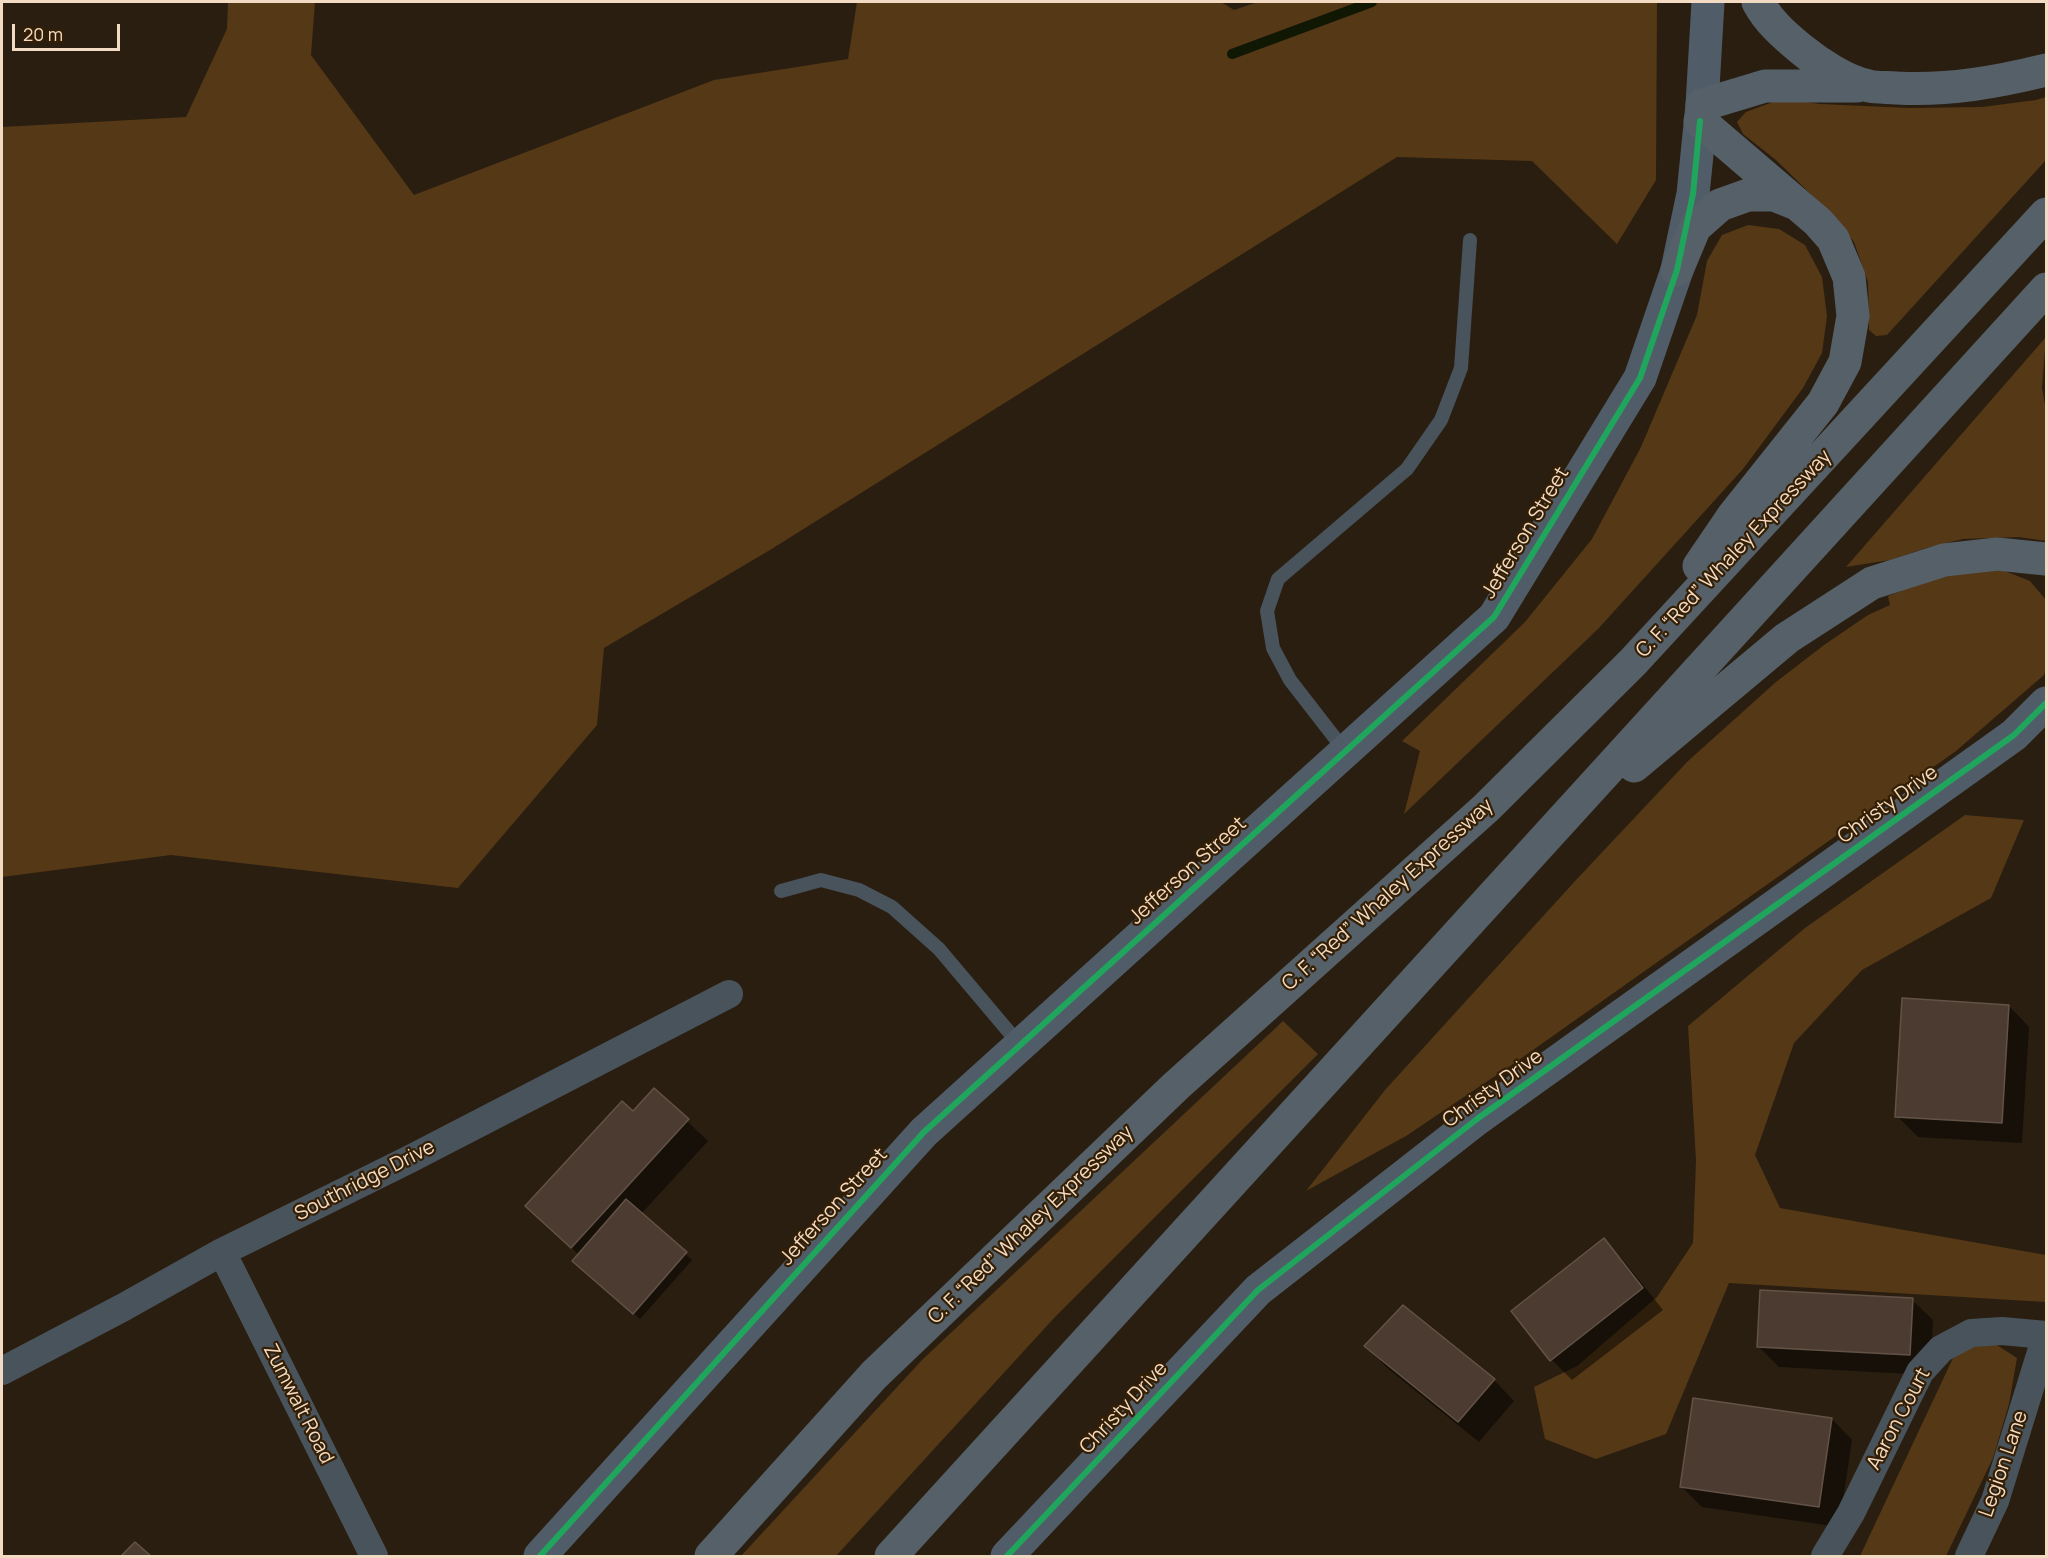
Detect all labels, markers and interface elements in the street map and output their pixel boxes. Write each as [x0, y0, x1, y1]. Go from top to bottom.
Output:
scale bar [15, 12, 123, 50]
text: 20 m [23, 22, 63, 46]
street label: C. F. “Red” Whaley Expressway [1631, 445, 1837, 663]
street label: Jefferson Street [1477, 463, 1575, 603]
street label: Christy Drive [1833, 761, 1943, 849]
street label: C. F. “Red” Whaley Expressway [1278, 794, 1498, 996]
street label: Jefferson Street [1125, 812, 1251, 930]
street label: Christy Drive [1438, 1045, 1548, 1133]
street label: C. F. “Red” Whaley Expressway [924, 1121, 1138, 1329]
street label: Southridge Drive [291, 1135, 439, 1227]
street label: Jefferson Street [775, 1144, 893, 1270]
street label: Zumwalt Road [258, 1340, 338, 1468]
street label: Christy Drive [1075, 1357, 1173, 1459]
street label: Aaron Court [1862, 1364, 1936, 1474]
street label: Legion Lane [1975, 1408, 2033, 1520]

